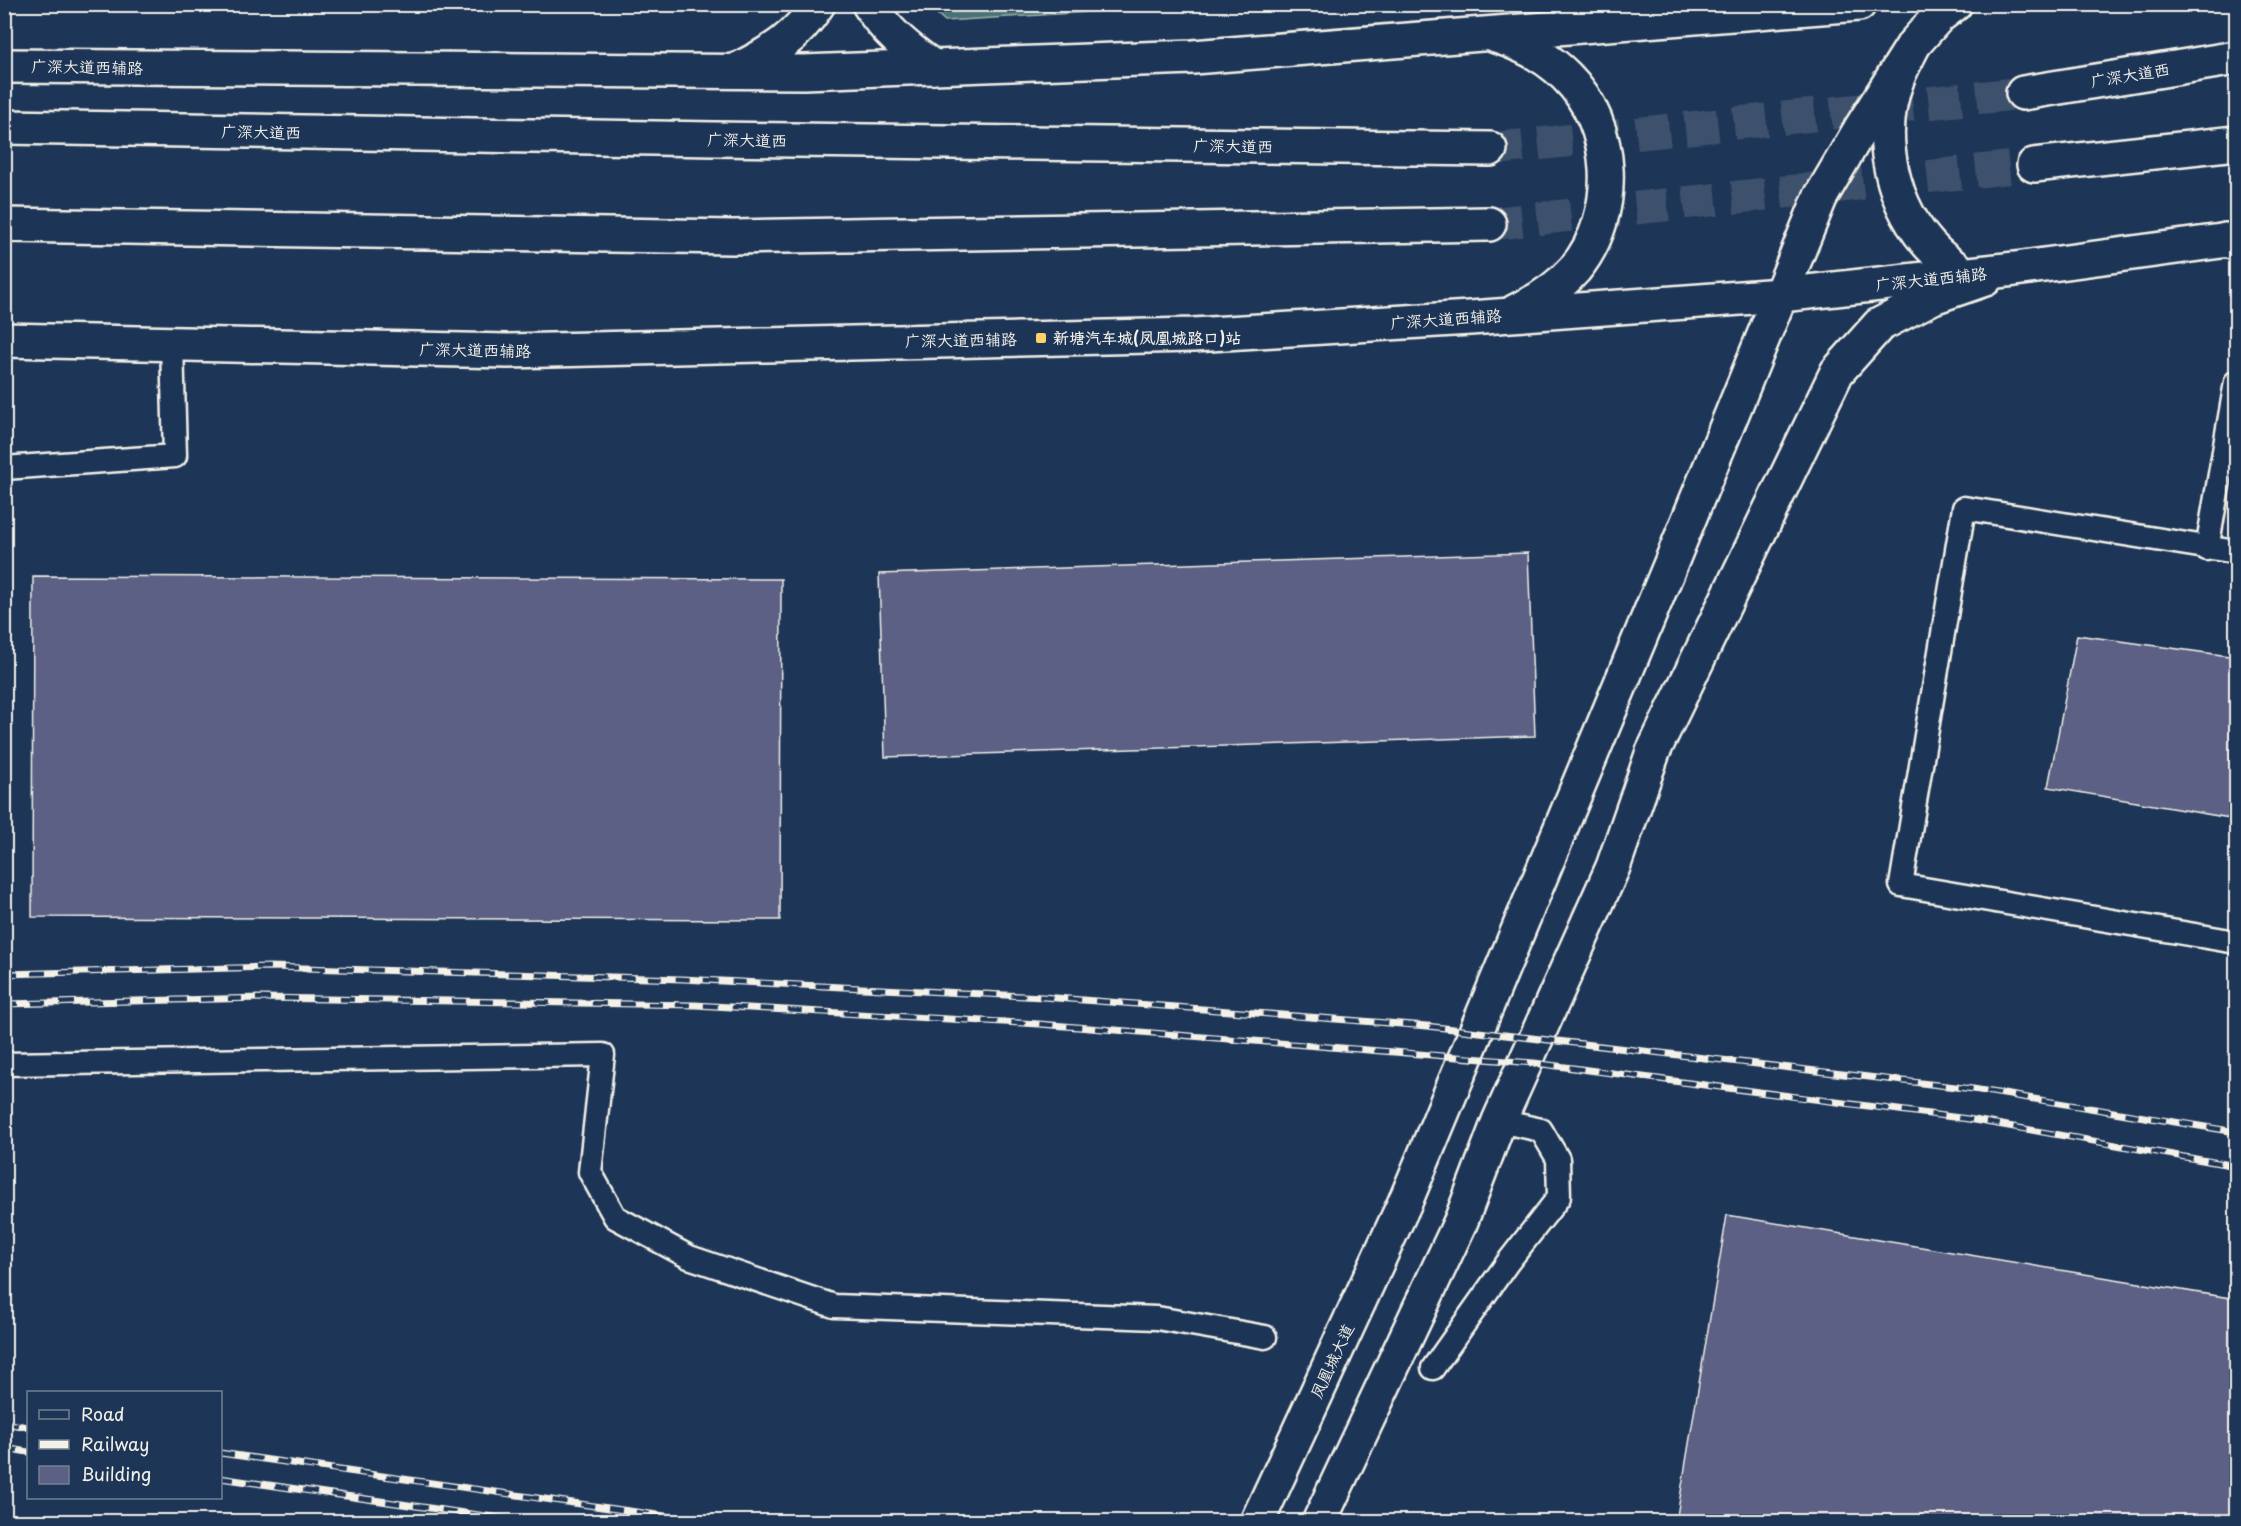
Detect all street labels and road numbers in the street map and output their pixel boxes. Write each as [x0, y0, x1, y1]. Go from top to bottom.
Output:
street label: 广深大道西辅路 [31, 53, 143, 79]
street label: 广深大道西 [2088, 56, 2171, 92]
street label: 广深大道西 [221, 118, 301, 144]
street label: 广深大道西 [707, 126, 787, 152]
street label: 广深大道西 [1193, 132, 1273, 158]
street label: 广深大道西辅路 [1874, 260, 1988, 296]
street label: 广深大道西辅路 [1389, 302, 1503, 334]
street label: 广深大道西辅路 [905, 326, 1017, 352]
street label: 广深大道西辅路 [419, 336, 531, 362]
street label: 凤凰城大道 [1303, 1319, 1359, 1402]

